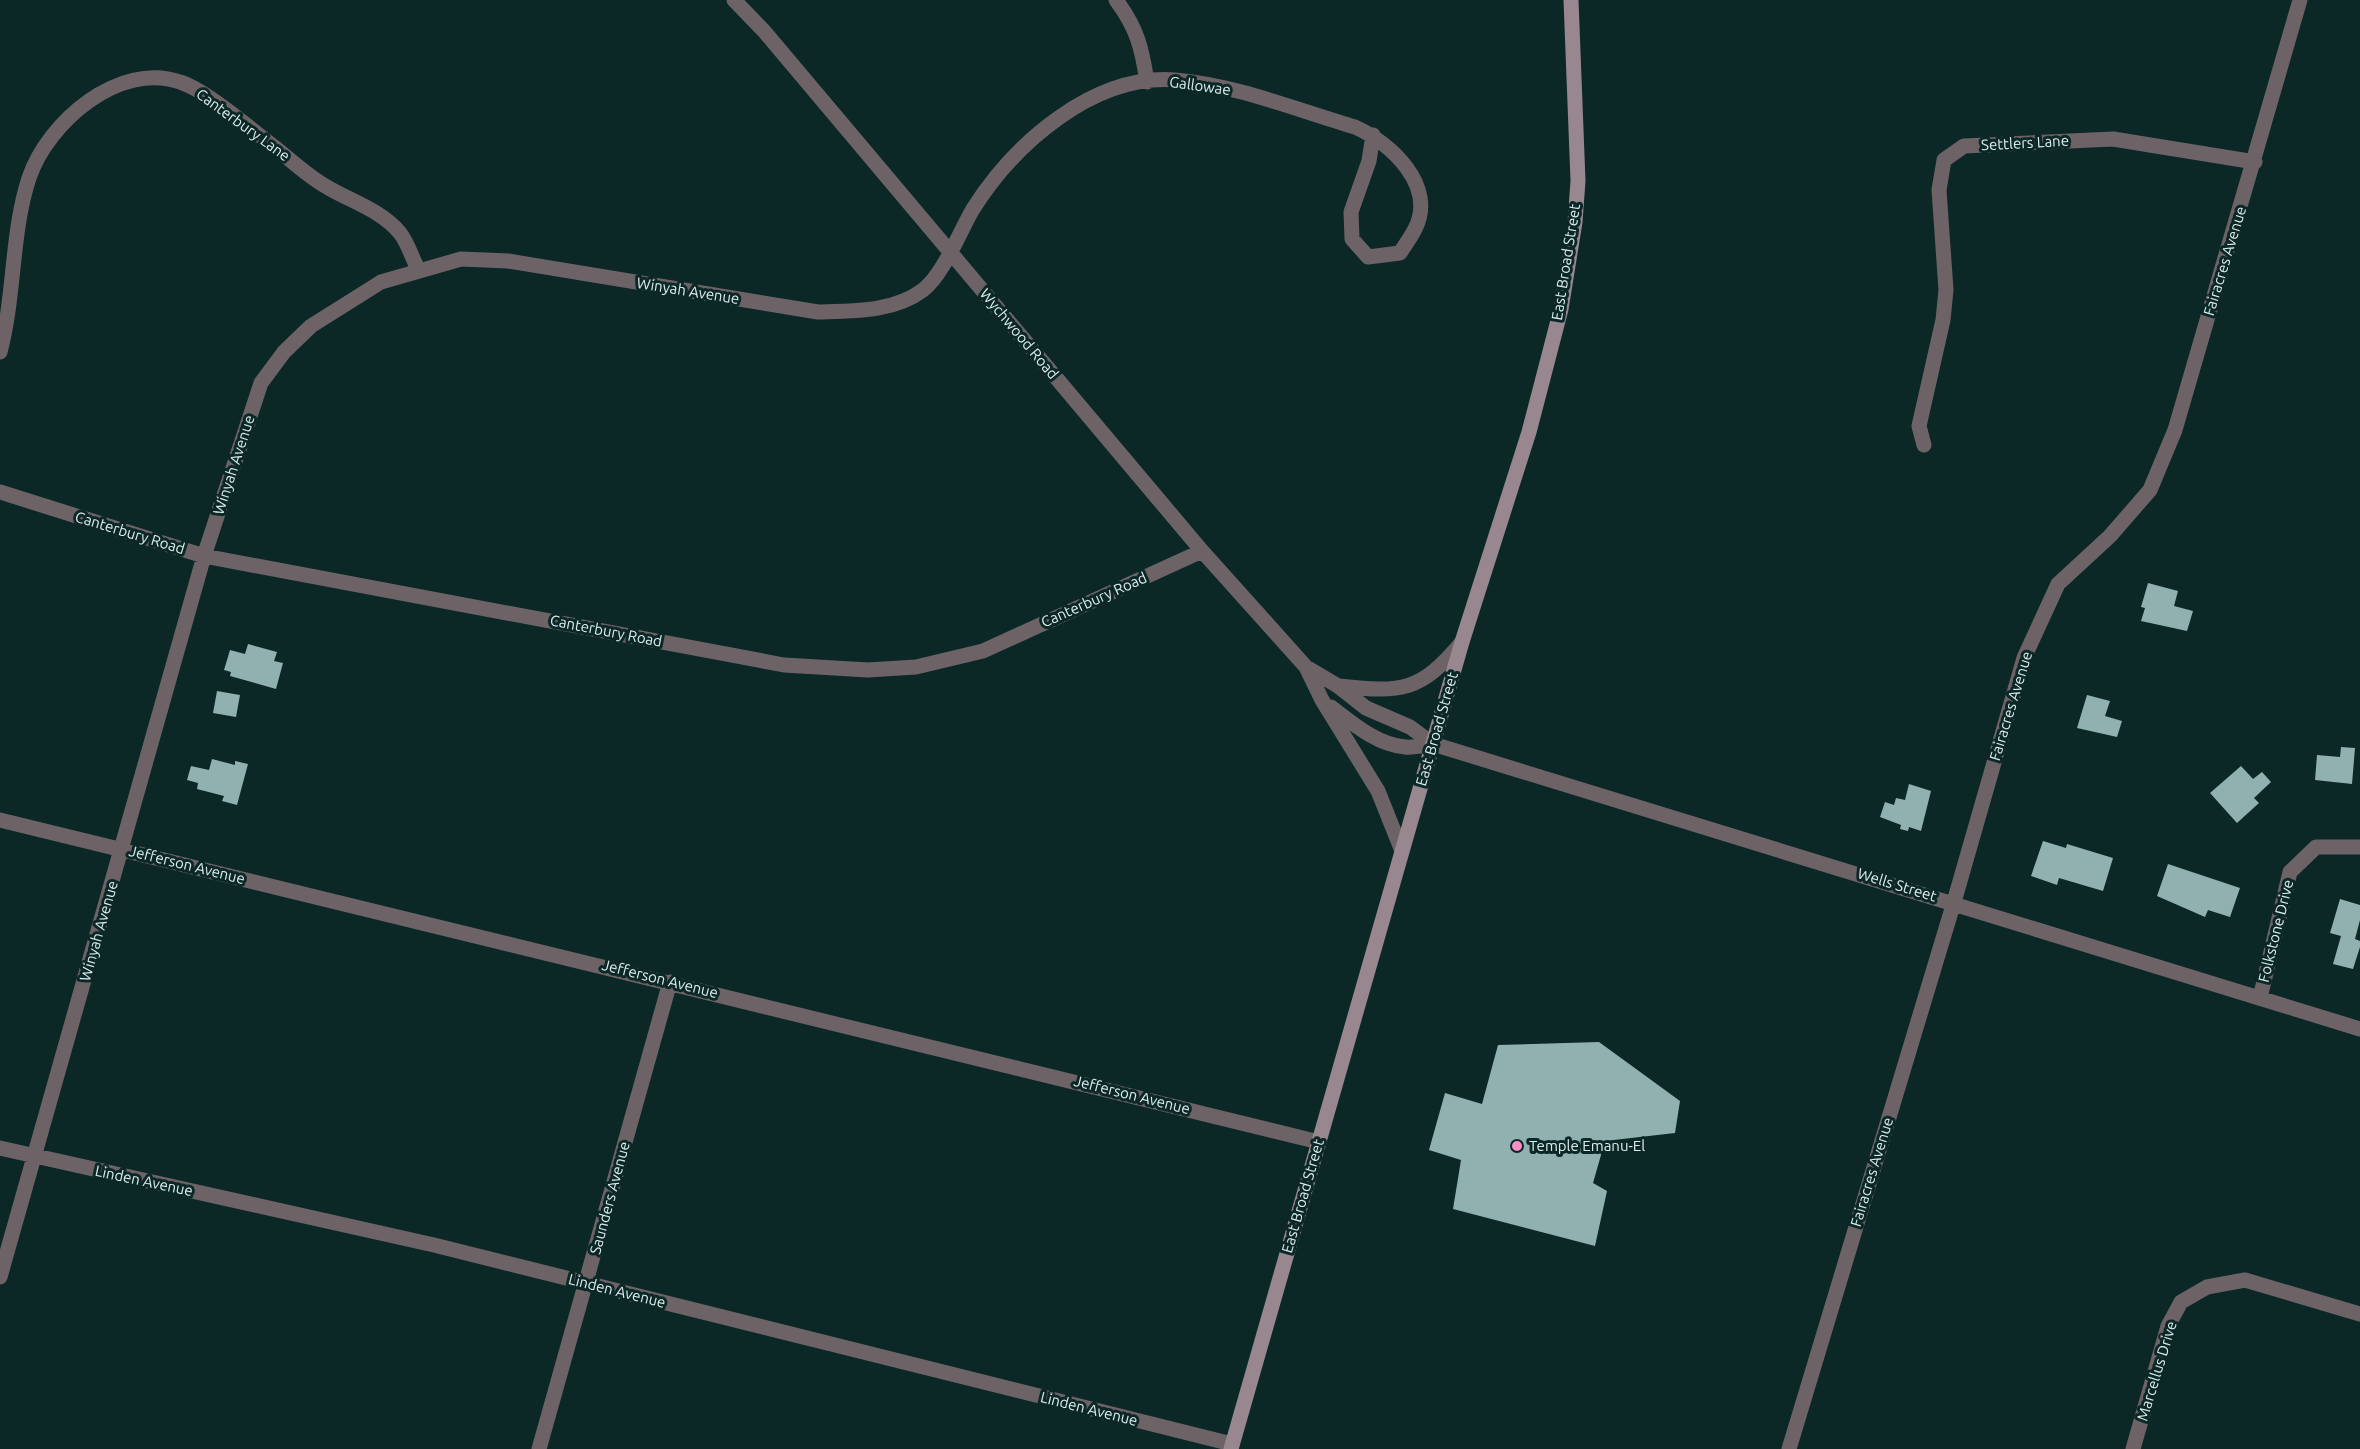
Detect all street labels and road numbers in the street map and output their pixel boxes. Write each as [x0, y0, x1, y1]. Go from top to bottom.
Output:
street label: Gallowae [1168, 73, 1232, 98]
street label: Canterbury Lane [193, 85, 293, 164]
street label: Settlers Lane [1981, 132, 2069, 153]
street label: East Broad Street [1548, 202, 1583, 321]
street label: Fairacres Avenue [2200, 204, 2249, 318]
street label: Winyah Avenue [636, 274, 741, 307]
street label: Wychwood Road [977, 285, 1062, 382]
street label: Winyah Avenue [209, 413, 258, 517]
street label: Canterbury Road [73, 508, 187, 557]
street label: Canterbury Road [1038, 569, 1149, 630]
street label: Canterbury Road [549, 611, 664, 650]
street label: Fairacres Avenue [1986, 649, 2035, 763]
street label: East Broad Street [1412, 670, 1461, 788]
street label: Jefferson Avenue [127, 842, 247, 887]
street label: Wells Street [1856, 864, 1939, 905]
street label: Folkstone Drive [2255, 878, 2296, 984]
street label: Winyah Avenue [76, 879, 121, 983]
street label: Jefferson Avenue [600, 956, 720, 1001]
street label: Jefferson Avenue [1072, 1072, 1192, 1117]
street label: Fairacres Avenue [1847, 1115, 1896, 1229]
street label: East Broad Street [1278, 1137, 1327, 1255]
street label: Saunders Avenue [586, 1140, 633, 1256]
street label: Linden Avenue [94, 1162, 195, 1199]
street label: Linden Avenue [567, 1270, 667, 1311]
street label: Marcellus Drive [2133, 1319, 2180, 1423]
street label: Linden Avenue [1039, 1388, 1139, 1429]

